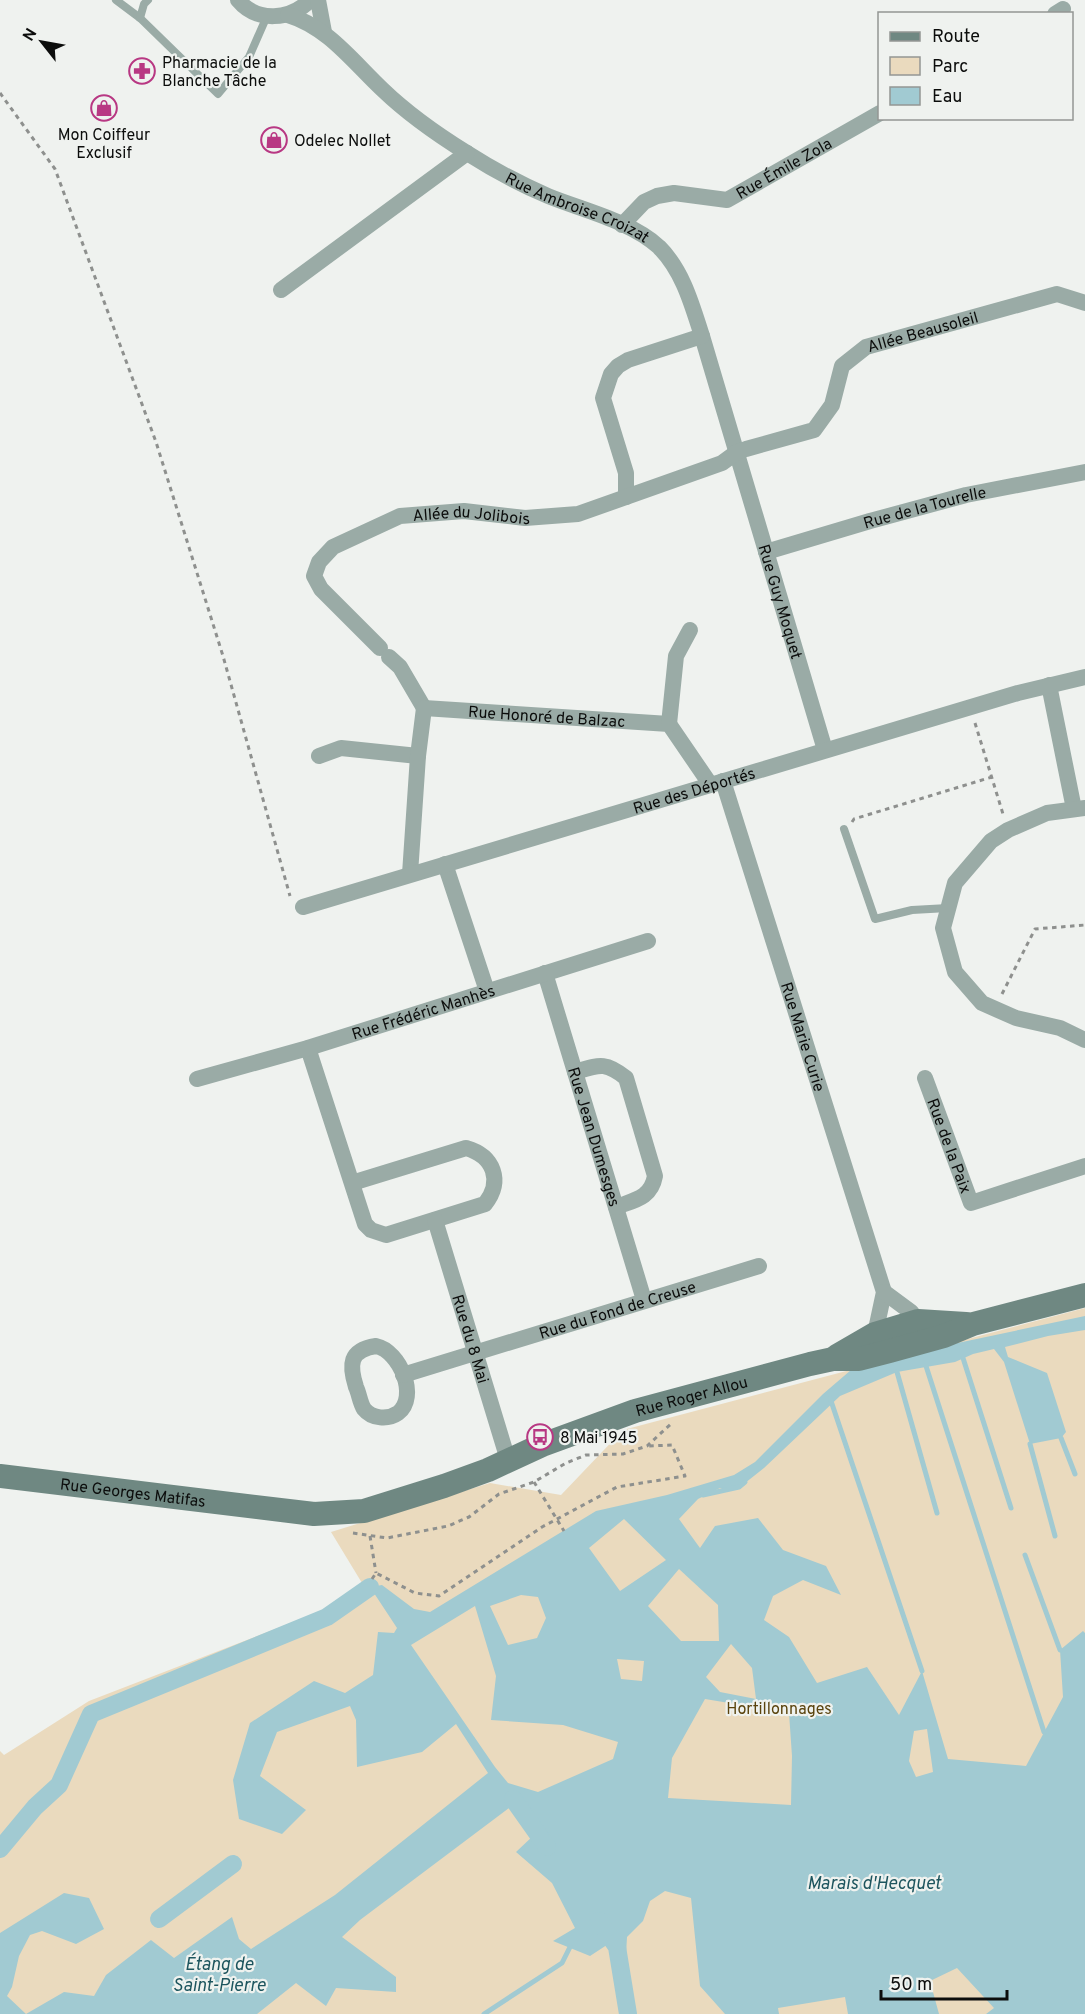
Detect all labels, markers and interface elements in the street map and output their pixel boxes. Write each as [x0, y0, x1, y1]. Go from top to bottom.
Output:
north arrow [12, 12, 72, 72]
legend [878, 12, 1073, 120]
text: N [19, 25, 42, 45]
text: Route [932, 26, 980, 49]
place label: Pharmacie de la Blanche Tâche [162, 54, 277, 92]
pharmacy icon: Pharmacie de la Blanche Tâche [127, 56, 157, 86]
text: Parc [932, 56, 968, 79]
text: Eau [932, 86, 962, 109]
shop icon: Mon Coiffeur Exclusif [89, 93, 119, 123]
shop icon: Odelec Nollet [259, 125, 289, 155]
place label: Mon Coiffeur Exclusif [58, 126, 150, 164]
place label: Odelec Nollet [294, 132, 391, 152]
street label: Rue Émile Zola [733, 134, 836, 205]
street label: Rue Ambroise Croizat [501, 169, 653, 248]
street label: Allée Beausoleil [865, 308, 981, 358]
street label: Rue de la Tourelle [861, 483, 988, 534]
street label: Allée du Jolibois [412, 503, 531, 530]
street label: Rue Guy Moquet [752, 542, 805, 662]
street label: Rue Honoré de Balzac [467, 703, 626, 733]
street label: Rue des Déportés [631, 764, 758, 820]
street label: Rue Marie Curie [775, 980, 828, 1094]
street label: Rue Frédéric Manhès [350, 982, 498, 1046]
street label: Rue Jean Dumesges [562, 1065, 623, 1210]
street label: Rue de la Paix [921, 1096, 975, 1197]
street label: Rue du Fond de Creuse [537, 1278, 699, 1345]
street label: Rue du 8 Mai [446, 1292, 492, 1386]
street label: Rue Roger Allou [634, 1373, 750, 1422]
bus stop icon: 8 Mai 1945 [525, 1422, 555, 1452]
place label: 8 Mai 1945 [560, 1429, 638, 1449]
street label: Rue Georges Matifas [59, 1475, 207, 1513]
park label: Hortillonnages [726, 1700, 832, 1720]
water label: Marais d'Hecquet [807, 1873, 943, 1896]
water label: Étang de Saint-Pierre [173, 1952, 266, 1998]
scale bar [881, 1963, 1007, 2001]
text: 50 m [890, 1974, 932, 1997]

